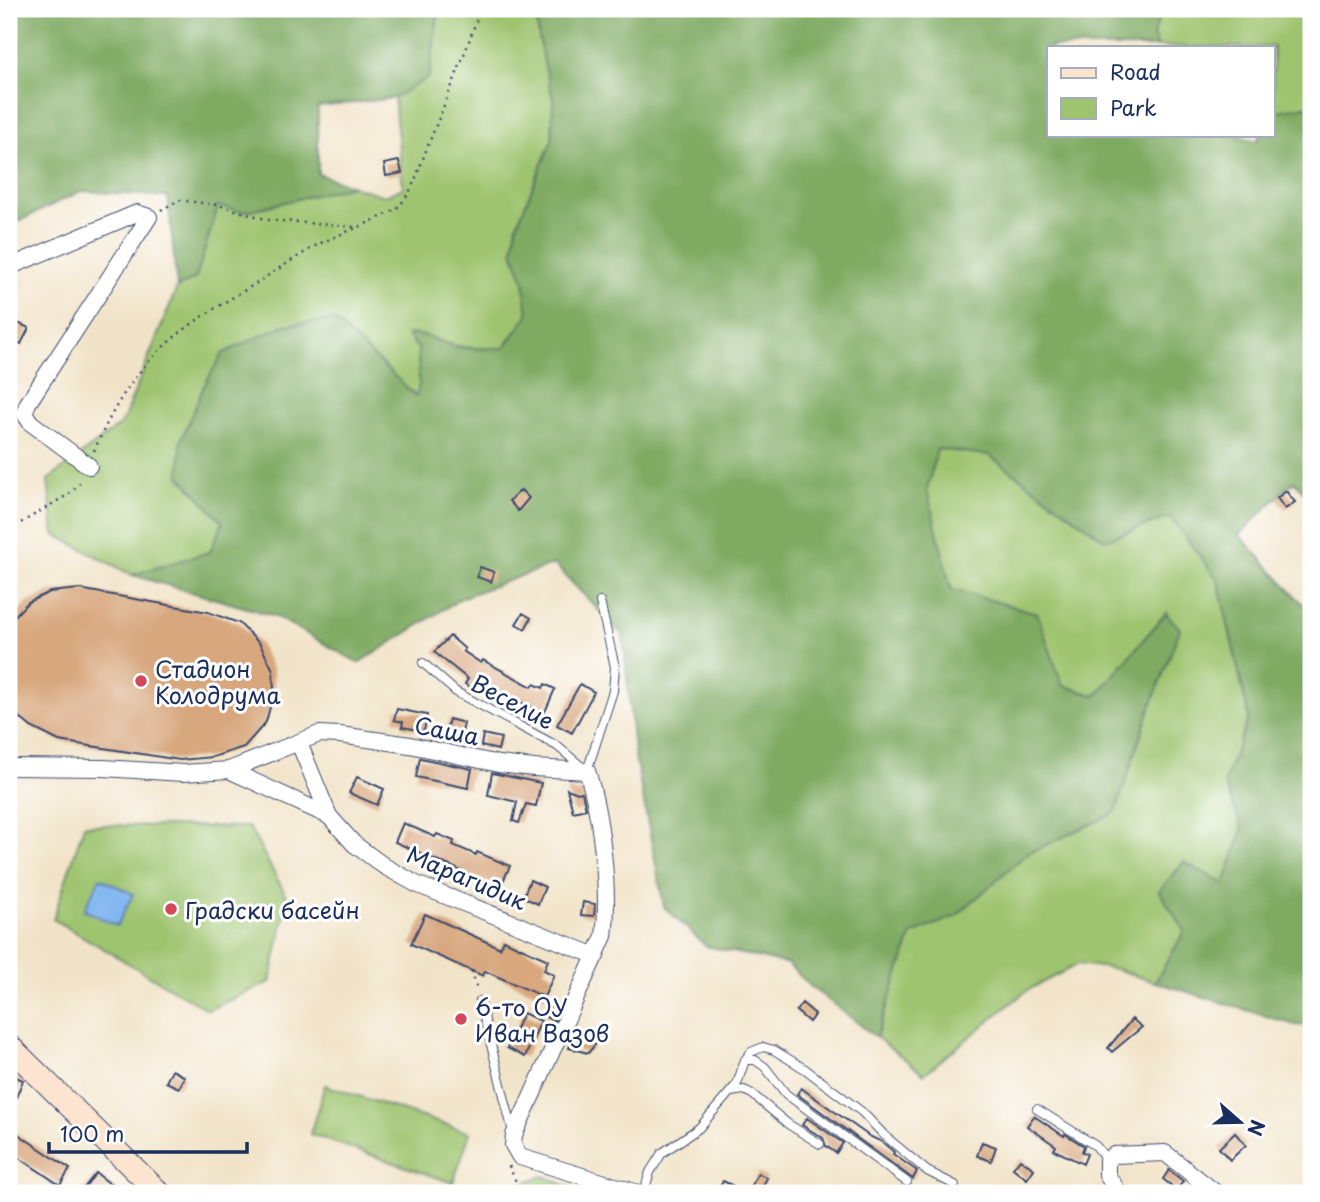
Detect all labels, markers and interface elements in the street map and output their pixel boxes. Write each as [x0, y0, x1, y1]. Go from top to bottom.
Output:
legend [1047, 46, 1274, 136]
text: Road [1110, 55, 1161, 87]
text: Park [1110, 91, 1157, 123]
place label: Стадион Колодрума [155, 651, 281, 712]
street label: Веселие [465, 665, 561, 737]
marker: Стадион Колодрума [133, 673, 149, 689]
street label: Саша [412, 707, 483, 753]
street label: Марагидик [402, 836, 533, 918]
place label: Градски басейн [185, 892, 360, 927]
marker: Градски басейн [163, 901, 179, 917]
place label: 6-то ОУ Иван Вазов [475, 989, 609, 1050]
marker: 6-то ОУ Иван Вазов [453, 1011, 469, 1027]
north arrow [1204, 1086, 1274, 1156]
scale bar [49, 1111, 247, 1155]
text: N [1241, 1116, 1273, 1140]
text: 100 m [60, 1117, 124, 1149]

